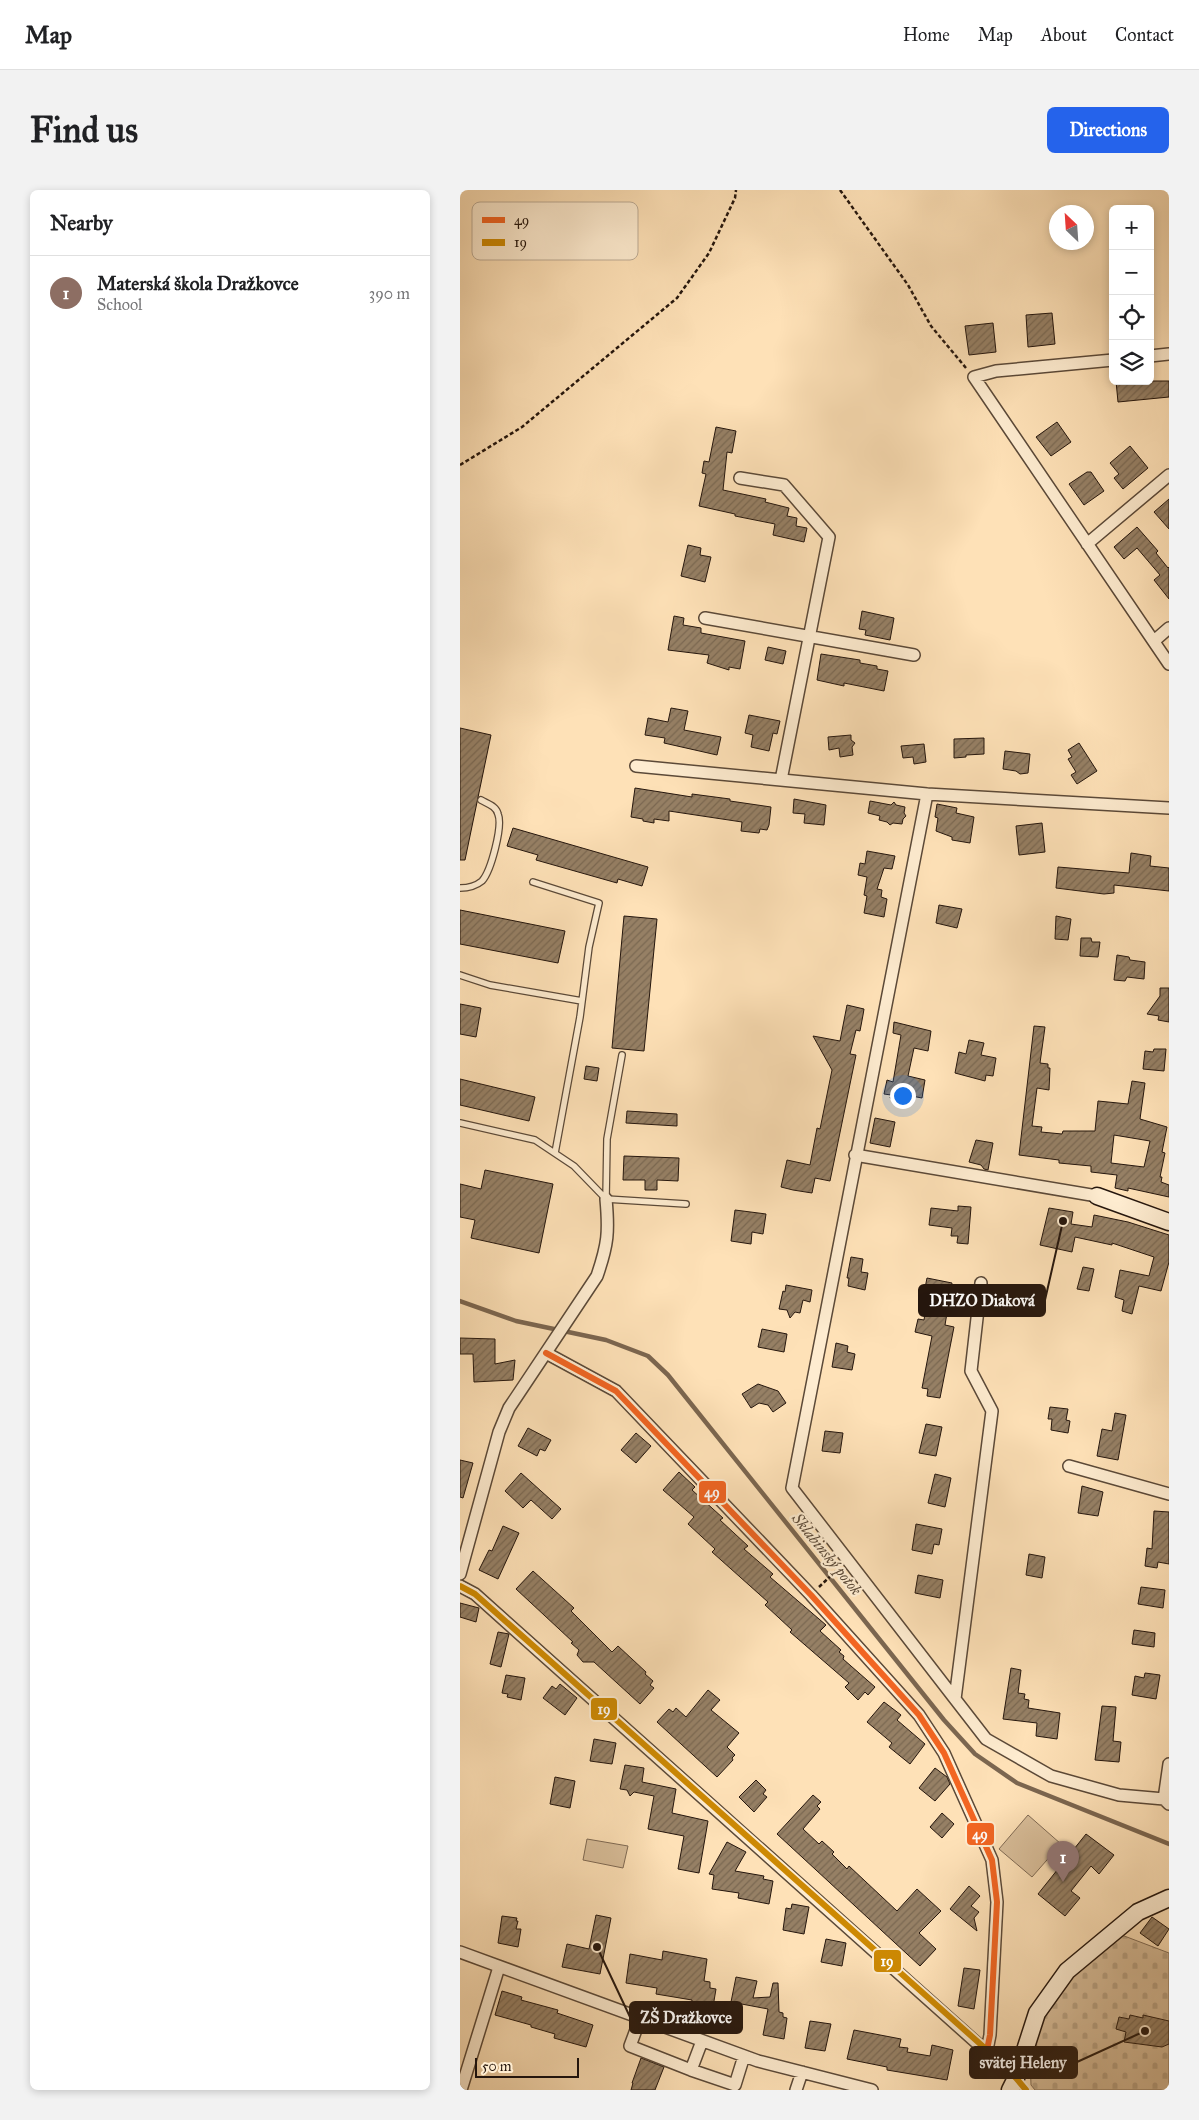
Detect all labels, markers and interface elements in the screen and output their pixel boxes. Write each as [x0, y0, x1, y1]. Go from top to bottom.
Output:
text: Map [25, 20, 72, 50]
text: Home [903, 24, 950, 46]
text: Map [978, 24, 1013, 46]
text: About [1041, 24, 1087, 46]
text: Contact [1115, 24, 1174, 46]
button: Directions [1047, 107, 1169, 153]
text: Find us [30, 109, 138, 152]
legend [472, 202, 638, 260]
north arrow [1049, 205, 1094, 250]
map controls [1109, 205, 1154, 385]
button: + [1109, 205, 1154, 250]
text: Nearby [50, 210, 113, 236]
text: 49 [514, 212, 529, 229]
text: 19 [514, 234, 527, 251]
button: − [1109, 250, 1154, 295]
text: Materská škola Dražkovce [97, 272, 299, 295]
text: 1 [63, 284, 69, 303]
text: 390 m [369, 284, 410, 303]
text: School [97, 295, 142, 314]
button: locate [1109, 295, 1154, 340]
button: layers [1109, 340, 1154, 385]
your location [890, 1083, 916, 1109]
callout: DHZO Diaková [919, 1285, 1045, 1316]
text: DHZO Diaková [929, 1291, 1036, 1310]
line badge: 49 [698, 1480, 727, 1504]
text: 49 [704, 1484, 720, 1502]
water label: Sklabinský potok [787, 1508, 866, 1600]
line badge: 19 [590, 1697, 618, 1721]
text: 19 [598, 1701, 610, 1719]
line badge: 49 [966, 1822, 995, 1846]
text: 49 [972, 1826, 988, 1844]
pin: 1 [1047, 1841, 1079, 1882]
line badge: 19 [873, 1949, 902, 1973]
text: 19 [881, 1953, 893, 1971]
callout: ZŠ Dražkovce [630, 2002, 742, 2033]
text: ZŠ Dražkovce [640, 2007, 732, 2027]
callout: svätej Heleny [970, 2047, 1077, 2078]
text: svätej Heleny [979, 2053, 1068, 2073]
scale bar [475, 2055, 579, 2078]
text: 50 m [482, 2058, 511, 2075]

